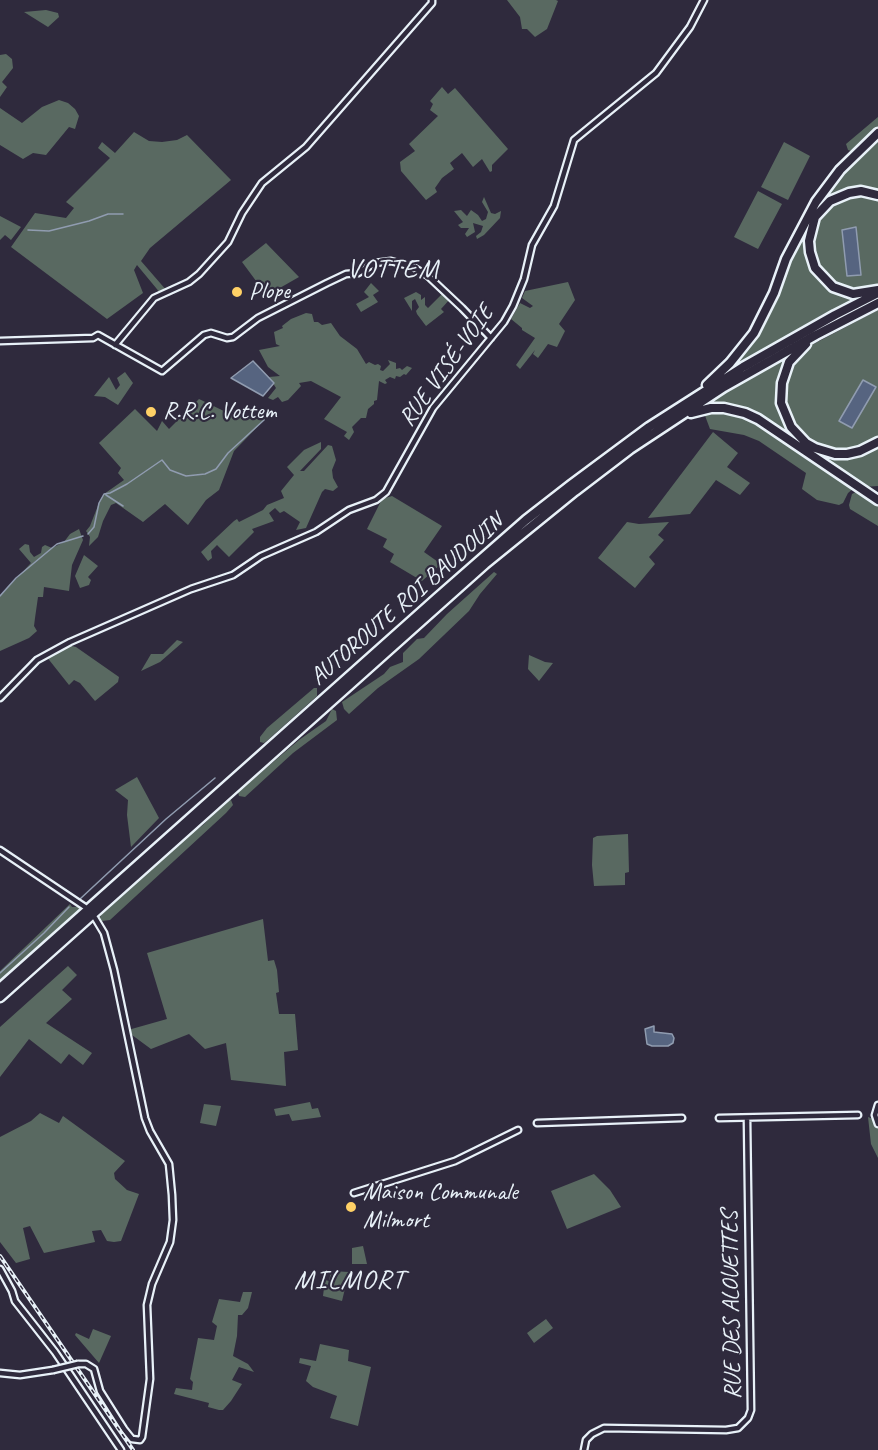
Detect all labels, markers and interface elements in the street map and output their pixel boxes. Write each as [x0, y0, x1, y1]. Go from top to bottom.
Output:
district label: VOTTEM [347, 254, 439, 286]
place label: Plope [249, 278, 290, 306]
marker: Plope [230, 285, 244, 299]
street label: RUE VISÉ-VOIE [393, 300, 501, 432]
place label: R.R.C. Vottem [163, 398, 277, 426]
marker: R.R.C. Vottem [144, 405, 158, 419]
street label: AUTOROUTE ROI BAUDOUIN [304, 508, 510, 692]
place label: Maison Communale Milmort [363, 1179, 518, 1235]
marker: Maison Communale Milmort [344, 1200, 358, 1214]
street label: RUE DES ALOUETTES [716, 1210, 748, 1400]
district label: MILMORT [294, 1265, 406, 1297]

